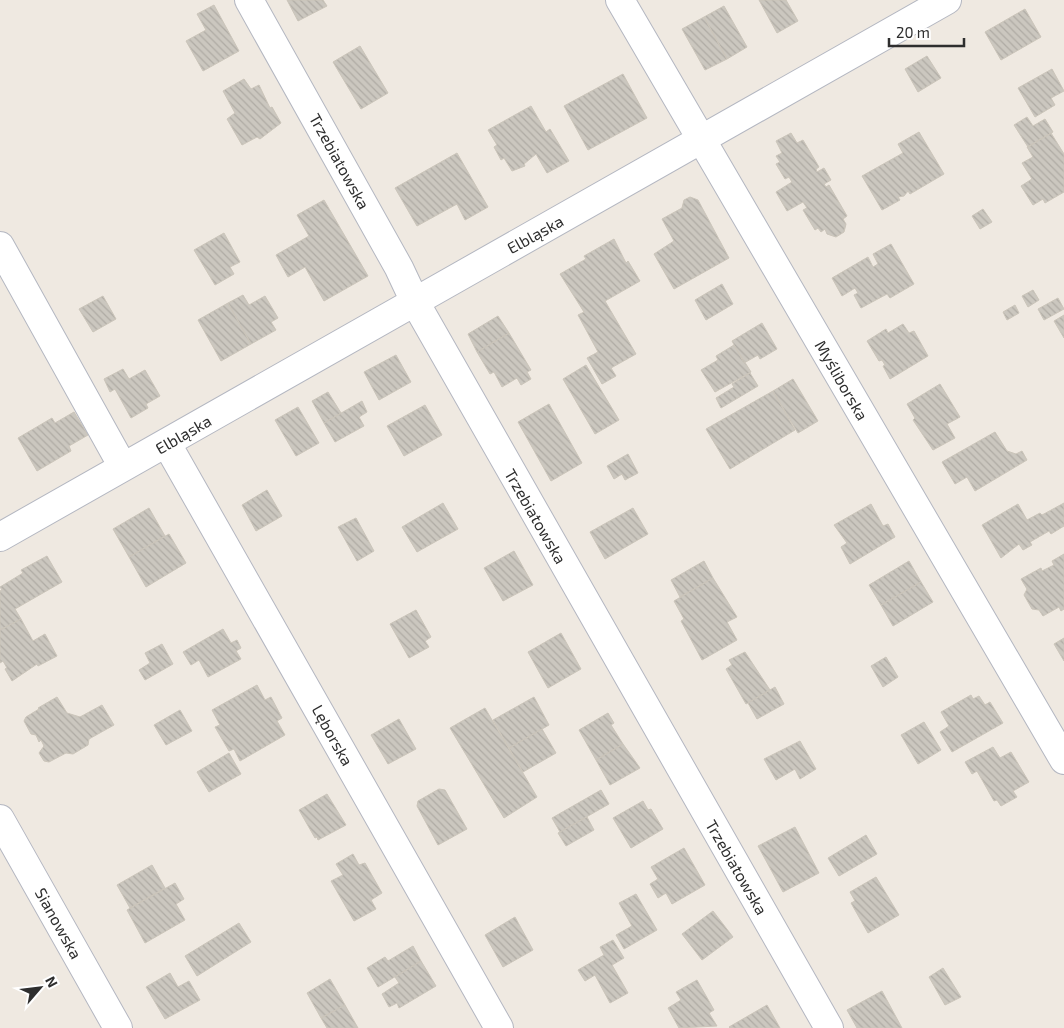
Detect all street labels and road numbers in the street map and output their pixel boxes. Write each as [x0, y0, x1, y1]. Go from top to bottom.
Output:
street label: Trzebiatowska [306, 110, 374, 212]
street label: Elbląska [504, 211, 566, 257]
street label: Myśliborska [812, 337, 872, 423]
street label: Elbląska [152, 410, 214, 458]
street label: Trzebiatowska [501, 465, 571, 567]
street label: Lęborska [309, 701, 357, 769]
street label: Trzebiatowska [702, 816, 772, 918]
street label: Sianowska [32, 884, 86, 962]

